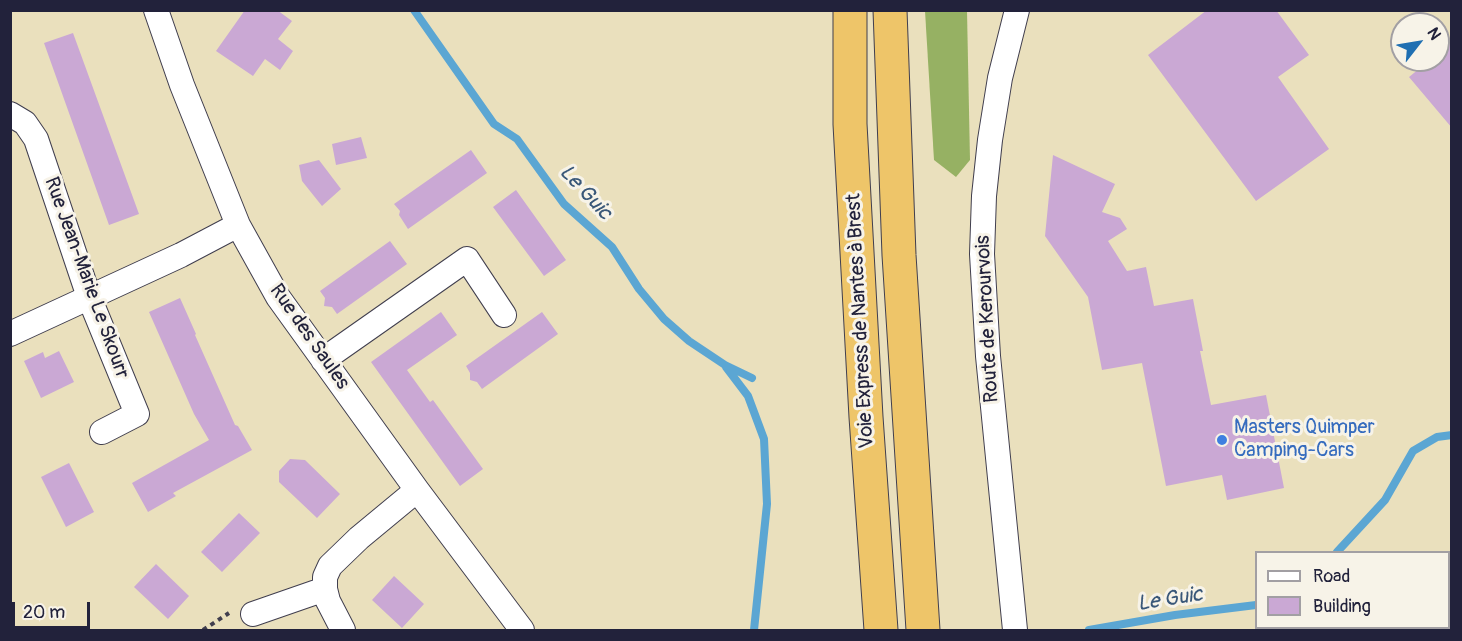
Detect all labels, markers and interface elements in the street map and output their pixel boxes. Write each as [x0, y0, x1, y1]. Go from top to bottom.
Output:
north arrow [1390, 12, 1450, 72]
text: N [1422, 24, 1445, 44]
water label: Le Guic [553, 160, 617, 226]
street label: Rue Jean-Marie Le Skourr [38, 174, 134, 382]
street label: Voie Express de Nantes à Brest [842, 193, 880, 449]
street label: Route de Kerourvois [972, 235, 1004, 403]
street label: Rue des Saules [264, 280, 354, 394]
place label: Masters Quimper Camping-Cars [1234, 416, 1375, 463]
marker: Masters Quimper Camping-Cars [1215, 433, 1229, 447]
legend [1255, 551, 1450, 629]
text: Road [1313, 565, 1350, 588]
water label: Le Guic [1136, 582, 1204, 618]
scale bar [15, 590, 93, 628]
text: Building [1313, 595, 1371, 618]
text: 20 m [23, 601, 65, 624]

